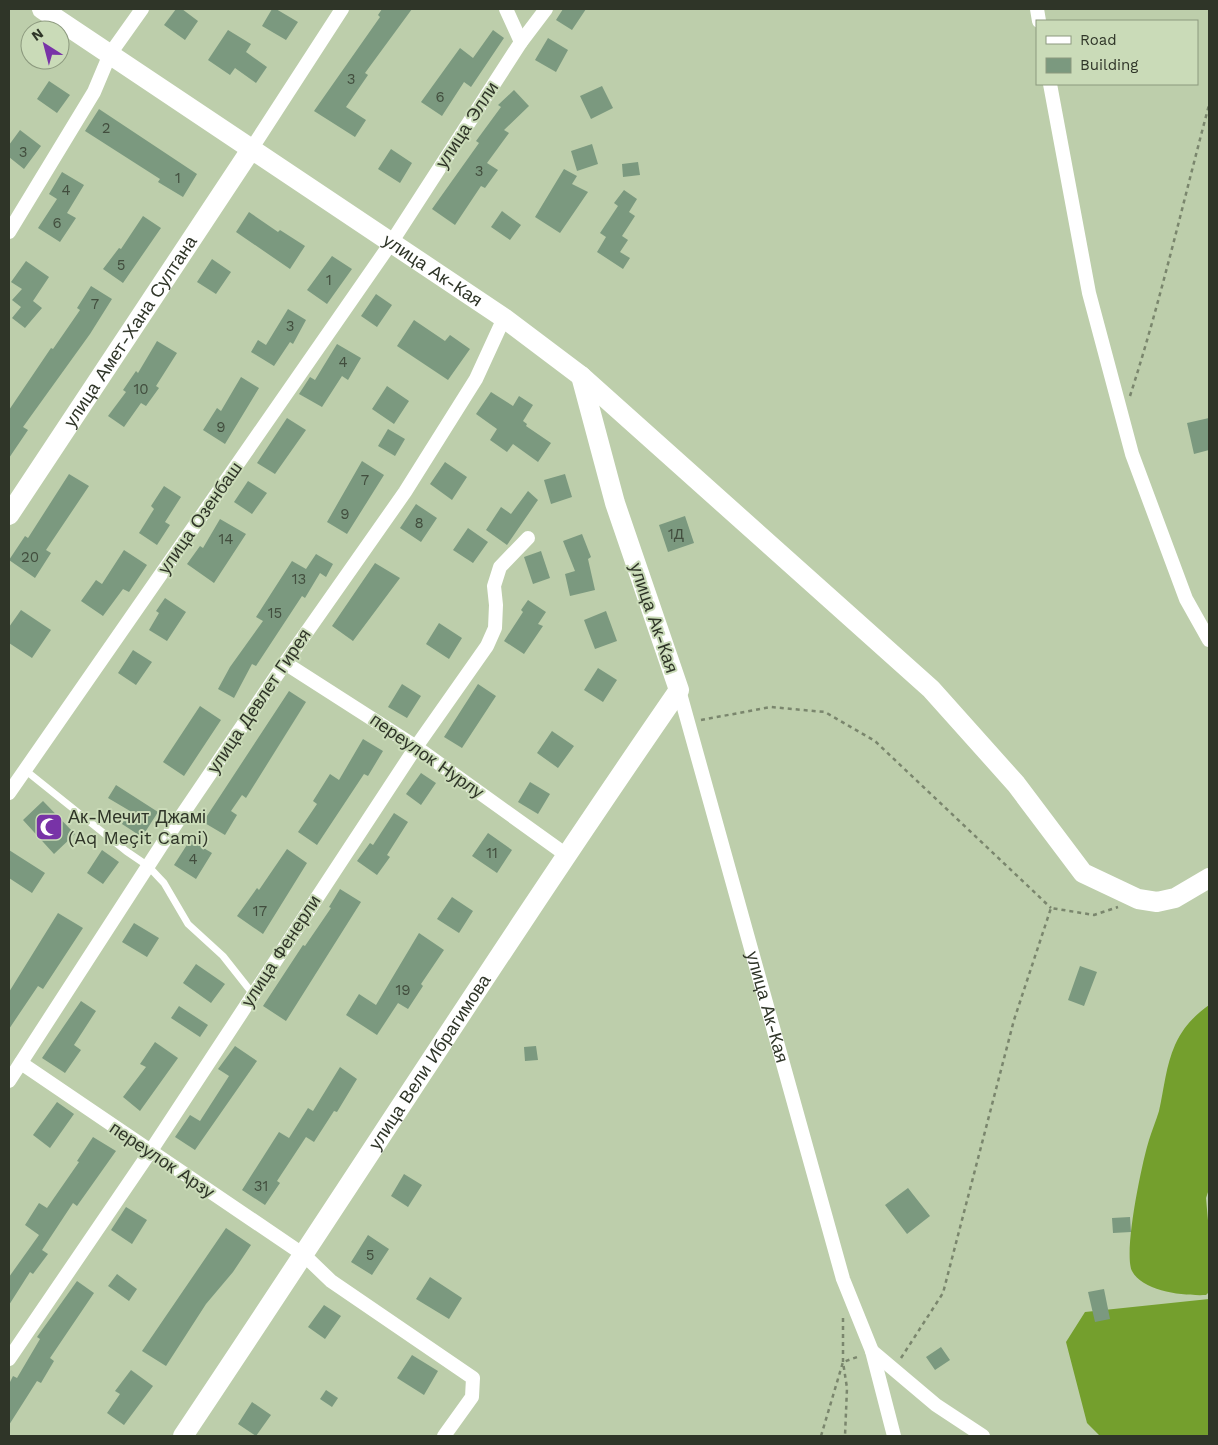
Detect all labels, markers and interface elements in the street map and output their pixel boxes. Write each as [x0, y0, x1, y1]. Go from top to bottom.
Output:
north arrow [20, 20, 70, 70]
legend [1036, 20, 1198, 85]
text: N [28, 25, 46, 44]
text: Road [1080, 31, 1117, 49]
text: Building [1080, 56, 1138, 74]
house number: 3 [347, 70, 355, 88]
street label: улица Элли [431, 77, 502, 172]
house number: 6 [435, 88, 445, 106]
house number: 2 [102, 119, 110, 137]
house number: 3 [19, 143, 27, 161]
house number: 3 [475, 162, 483, 180]
house number: 1 [175, 169, 181, 187]
house number: 4 [61, 181, 71, 199]
house number: 6 [52, 214, 62, 232]
street label: улица Ак-Кая [379, 229, 487, 311]
street label: улица Амет-Хана Султана [59, 231, 202, 431]
house number: 5 [117, 256, 125, 274]
house number: 1 [326, 271, 332, 289]
house number: 7 [91, 295, 99, 313]
house number: 3 [286, 317, 294, 335]
house number: 4 [338, 353, 348, 371]
house number: 10 [133, 380, 149, 398]
house number: 9 [216, 418, 226, 436]
street label: улица Озенбаш [153, 458, 246, 578]
house number: 7 [361, 471, 369, 489]
house number: 9 [340, 505, 350, 523]
house number: 8 [414, 514, 424, 532]
house number: 1Д [668, 525, 684, 543]
house number: 14 [218, 530, 234, 548]
house number: 20 [21, 548, 39, 566]
street label: улица Ак-Кая [626, 560, 683, 676]
house number: 13 [292, 570, 306, 588]
house number: 15 [268, 604, 282, 622]
street label: улица Девлет Гирея [202, 624, 315, 777]
street label: переулок Нурлу [367, 709, 488, 803]
place label: Ак-Мечит Джамі (Aq Meçit Cami) [68, 806, 208, 848]
mosque icon: Ак-Мечит Джамі (Aq Meçit Cami) [34, 812, 64, 842]
house number: 11 [486, 844, 498, 862]
house number: 4 [188, 850, 198, 868]
street label: улица Фенерли [237, 891, 325, 1011]
house number: 17 [253, 902, 267, 920]
street label: улица Ак-Кая [742, 949, 793, 1065]
street label: улица Вели Ибрагимова [364, 969, 495, 1153]
house number: 19 [395, 981, 411, 999]
street label: переулок Арзу [106, 1117, 219, 1202]
house number: 31 [254, 1177, 268, 1195]
house number: 5 [366, 1246, 374, 1264]

